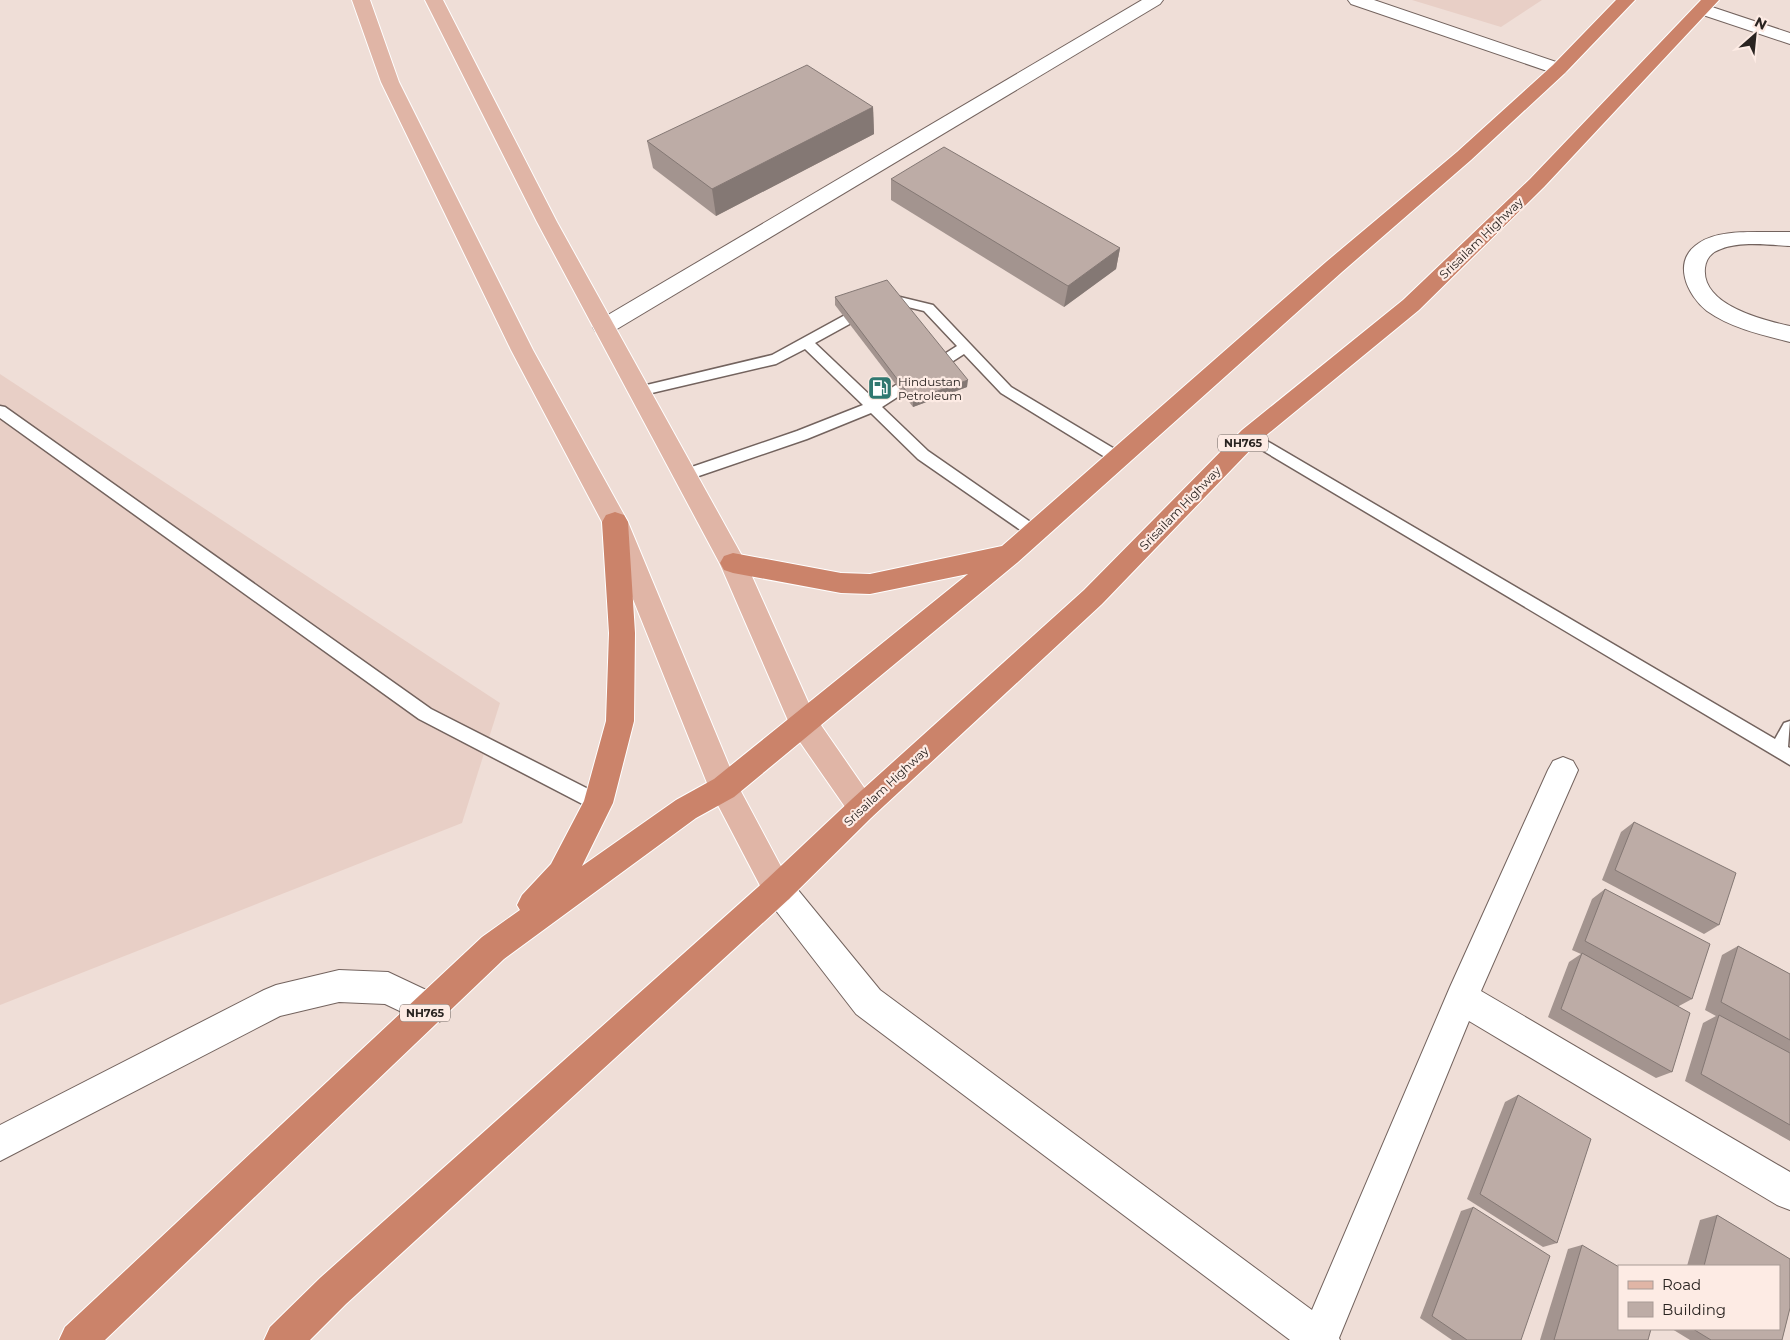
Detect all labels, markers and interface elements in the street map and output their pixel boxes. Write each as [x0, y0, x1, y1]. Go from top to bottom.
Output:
north arrow [1730, 10, 1780, 60]
text: N [1752, 13, 1770, 34]
street label: Srisailam Highway [1436, 194, 1526, 282]
place label: Hindustan Petroleum [898, 374, 962, 403]
fuel station icon: Hindustan Petroleum [867, 375, 893, 401]
road number: NH765 [1218, 434, 1268, 452]
street label: Srisailam Highway [1136, 463, 1224, 553]
street label: Srisailam Highway [840, 742, 932, 829]
road number: NH765 [400, 1004, 450, 1021]
legend [1618, 1265, 1780, 1330]
text: Road [1662, 1275, 1701, 1294]
text: Building [1662, 1300, 1726, 1319]

